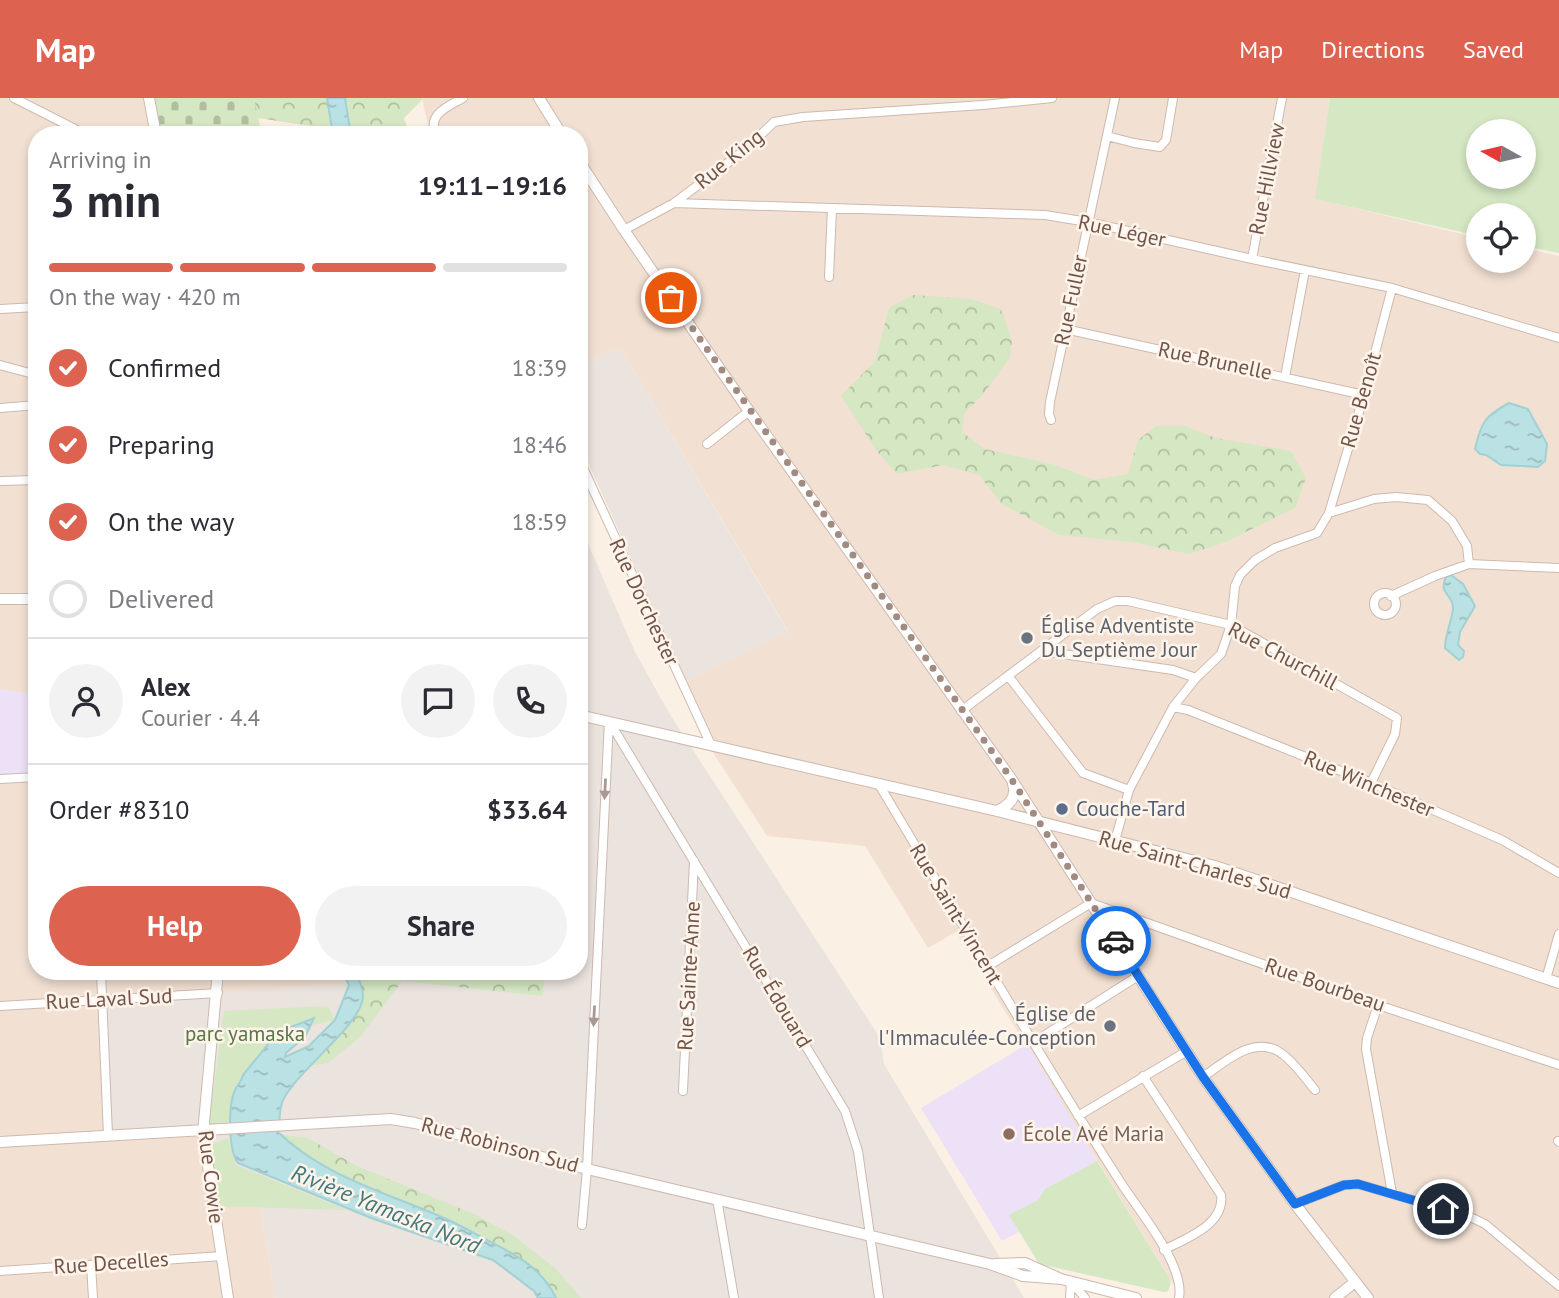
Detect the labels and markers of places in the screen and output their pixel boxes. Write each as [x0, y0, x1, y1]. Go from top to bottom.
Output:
pin [641, 268, 701, 328]
place label: Église Adventiste Du Septième Jour [1041, 612, 1197, 663]
marker: Église Adventiste Du Septième Jour [1019, 630, 1035, 646]
place label: Couche-Tard [1076, 795, 1186, 822]
marker: Couche-Tard [1054, 801, 1070, 817]
place label: Église de l'Immaculée-Conception [879, 1000, 1096, 1051]
marker: Église de l'Immaculée-Conception [1102, 1018, 1118, 1034]
place label: École Avé Maria [1023, 1120, 1164, 1147]
marker: École Avé Maria [1001, 1126, 1017, 1142]
pin [1413, 1179, 1473, 1239]

